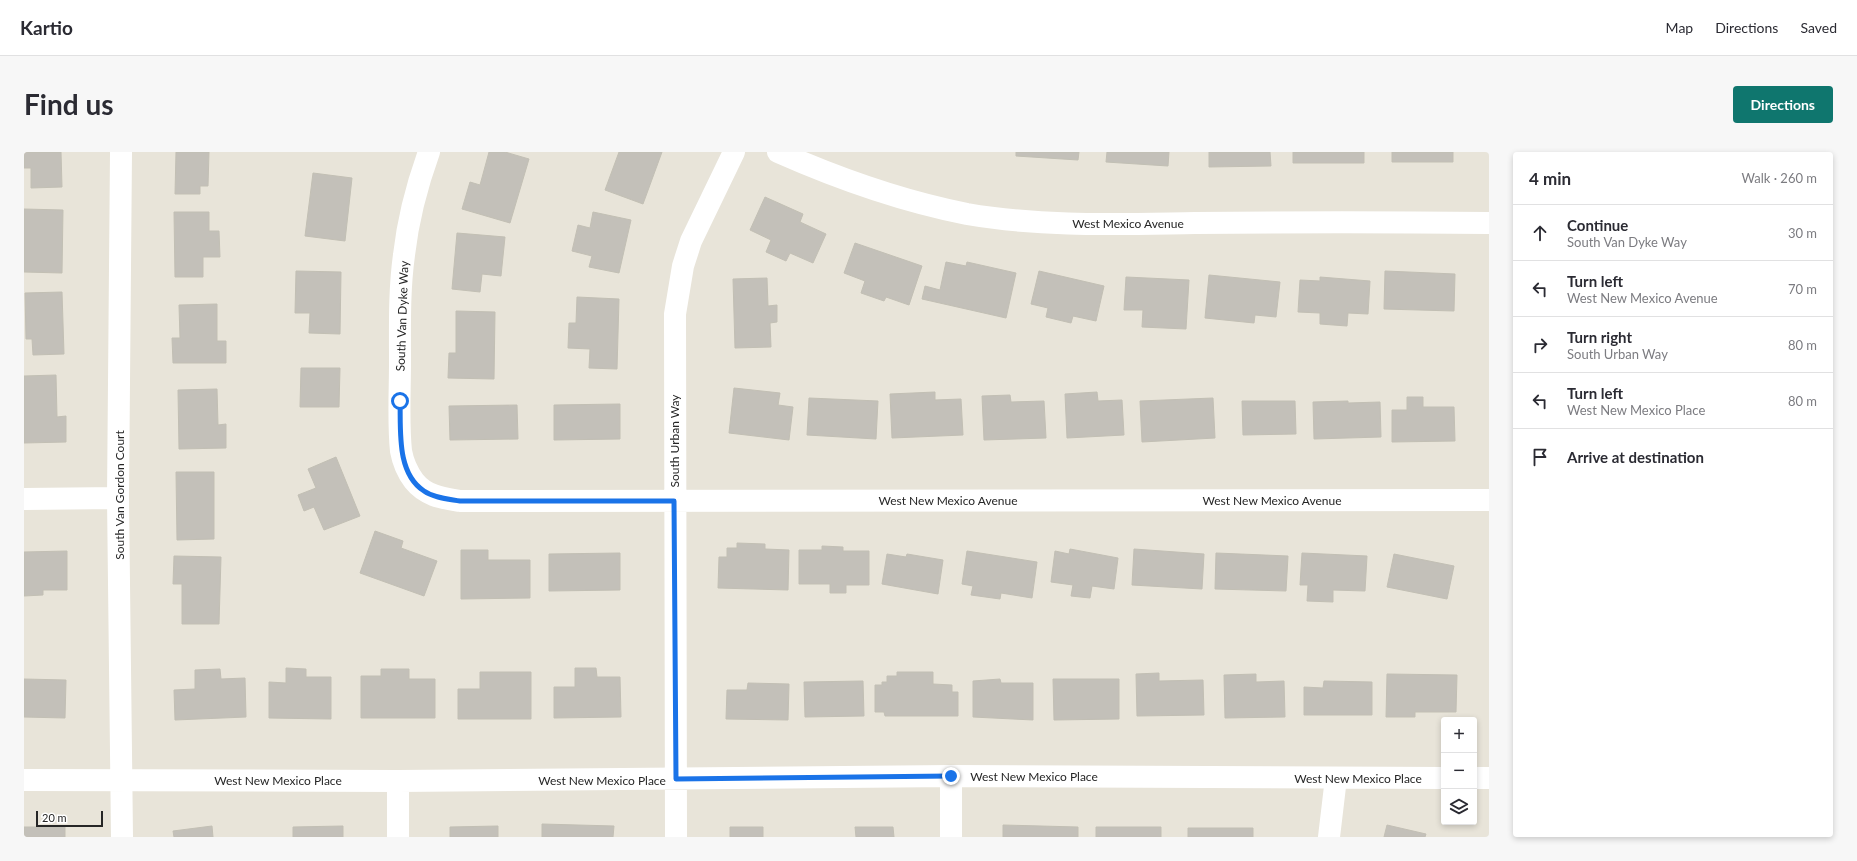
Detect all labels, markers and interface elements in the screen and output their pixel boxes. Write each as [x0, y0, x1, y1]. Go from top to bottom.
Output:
text: Kartio [20, 16, 73, 39]
text: Map [1666, 19, 1693, 36]
text: Directions [1715, 19, 1778, 36]
text: Saved [1800, 19, 1837, 36]
button: Directions [1733, 86, 1833, 123]
text: Find us [24, 87, 114, 121]
text: 4 min [1529, 168, 1571, 189]
text: Walk · 260 m [1741, 170, 1817, 186]
street label: West Mexico Avenue [1072, 216, 1184, 231]
text: Continue [1567, 216, 1628, 234]
icon: ahead [1529, 222, 1551, 244]
text: 30 m [1788, 225, 1817, 241]
text: South Van Dyke Way [1567, 234, 1687, 250]
street label: South Van Dyke Way [393, 260, 411, 372]
text: Turn left [1567, 272, 1623, 290]
icon: left [1529, 278, 1551, 300]
text: 70 m [1788, 281, 1817, 297]
text: West New Mexico Avenue [1567, 290, 1718, 306]
text: Turn right [1567, 328, 1632, 346]
icon: right [1529, 334, 1551, 356]
text: 80 m [1788, 337, 1817, 353]
text: South Urban Way [1567, 346, 1668, 362]
text: Turn left [1567, 384, 1623, 402]
icon: left [1529, 390, 1551, 412]
route start [391, 392, 409, 410]
text: 80 m [1788, 393, 1817, 409]
street label: South Urban Way [667, 394, 682, 488]
text: West New Mexico Place [1567, 402, 1705, 418]
street label: South Van Gordon Court [112, 430, 127, 560]
icon: arrive [1529, 446, 1551, 468]
text: Arrive at destination [1567, 448, 1704, 466]
street label: West New Mexico Avenue [878, 493, 1018, 508]
street label: West New Mexico Avenue [1202, 493, 1342, 508]
map controls [1441, 717, 1477, 825]
button: + [1441, 717, 1477, 753]
button: − [1441, 753, 1477, 789]
route end [942, 767, 960, 785]
street label: West New Mexico Place [970, 769, 1098, 784]
street label: West New Mexico Place [1294, 771, 1422, 786]
street label: West New Mexico Place [214, 773, 342, 788]
street label: West New Mexico Place [538, 773, 666, 788]
button: layers [1441, 789, 1477, 825]
scale bar [36, 809, 103, 828]
text: 20 m [42, 811, 67, 824]

